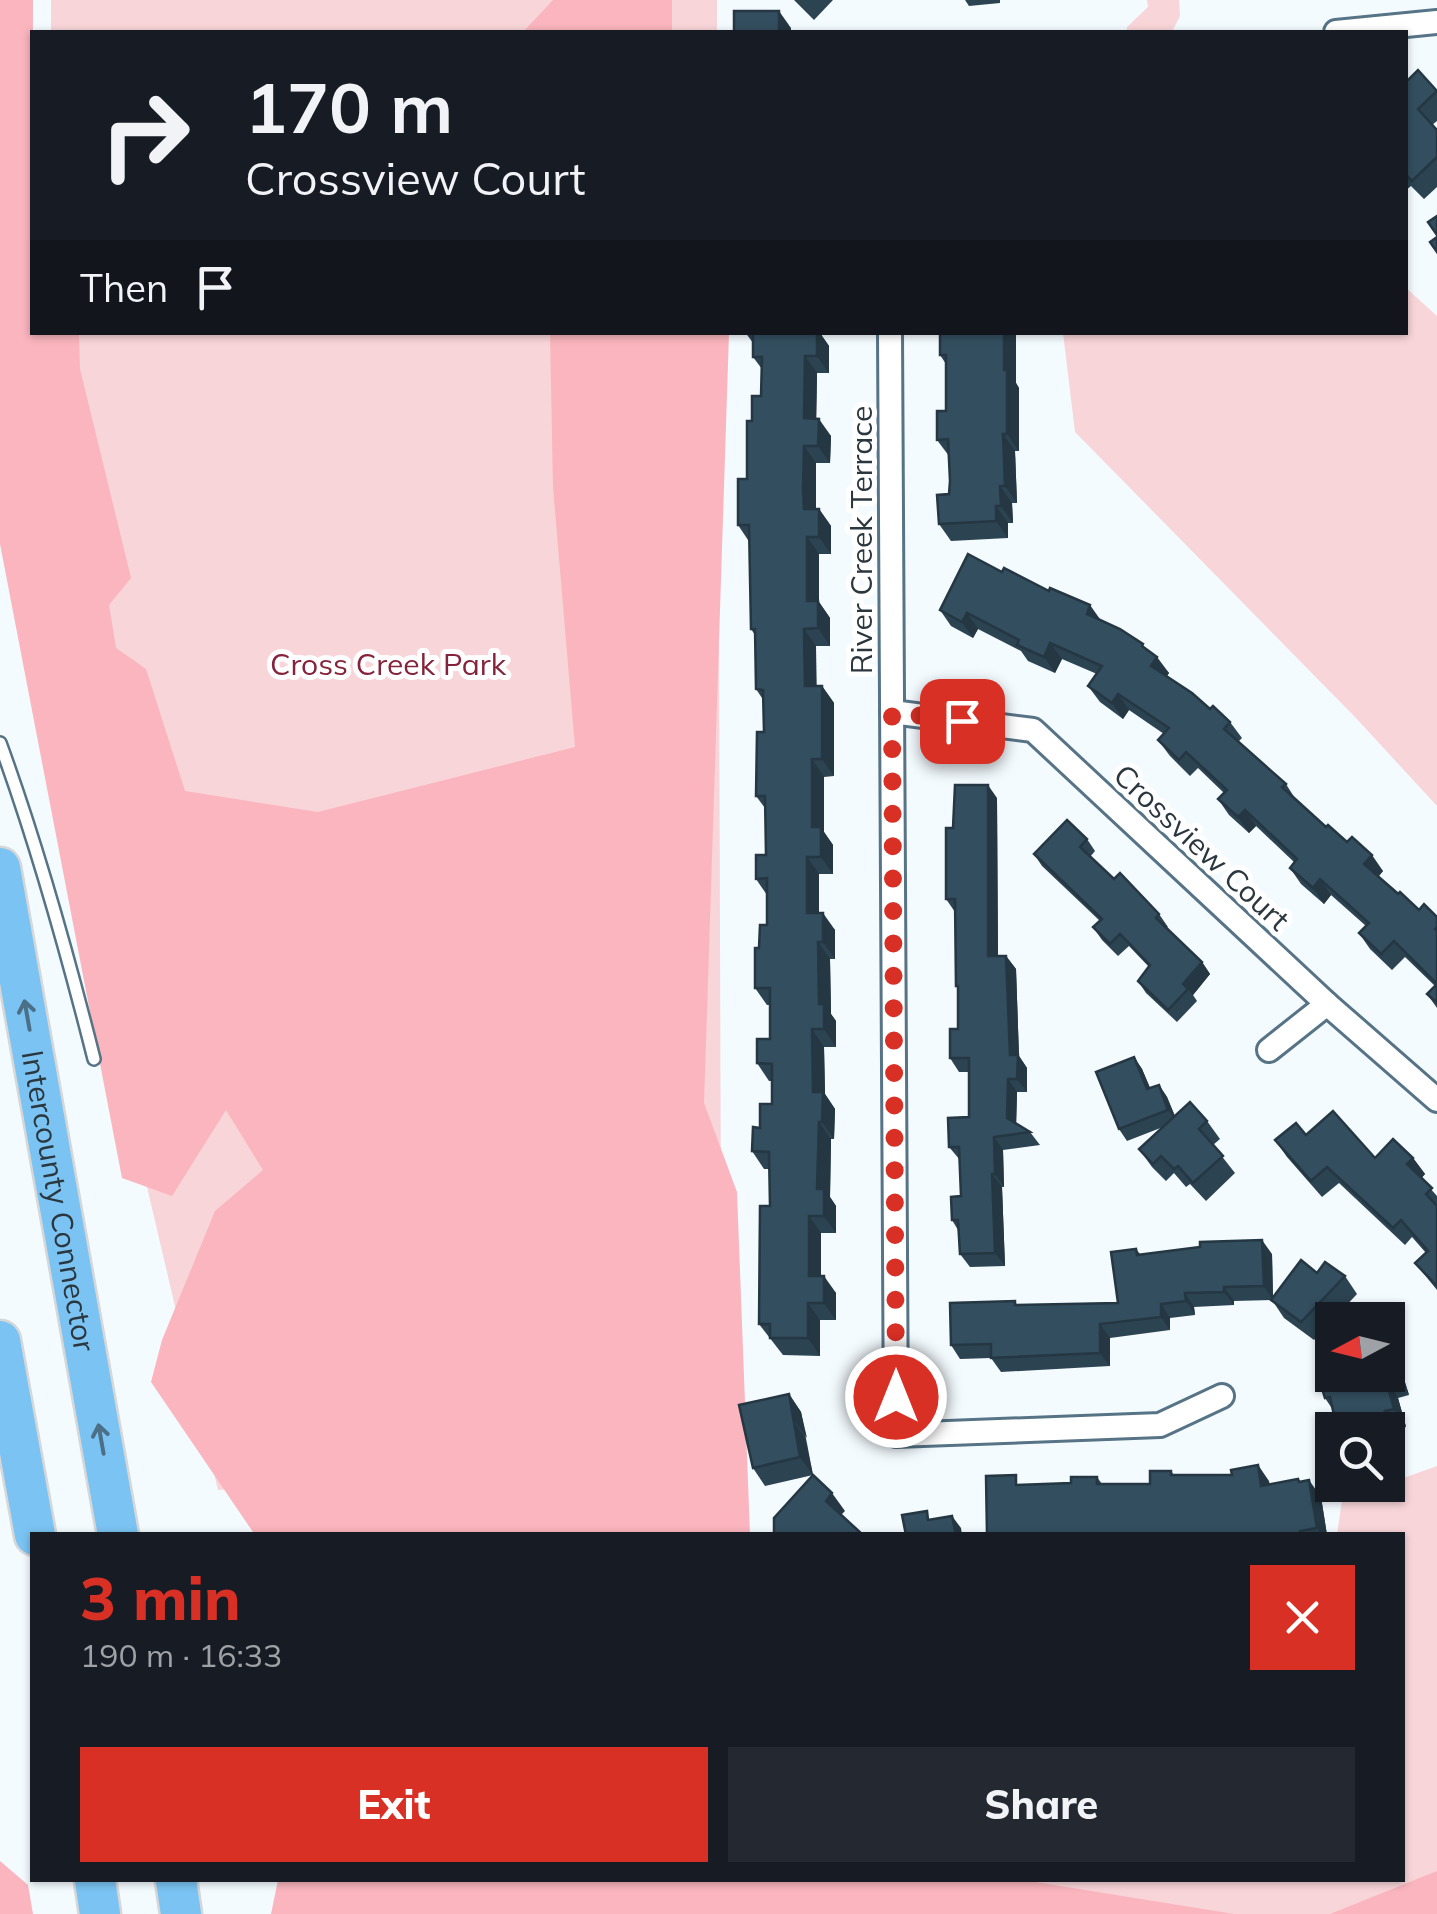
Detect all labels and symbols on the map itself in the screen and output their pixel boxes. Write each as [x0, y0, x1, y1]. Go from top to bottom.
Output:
street label: River Creek Terrace [842, 406, 880, 674]
park label: Cross Creek Park [270, 645, 507, 683]
pin [920, 679, 1005, 764]
street label: Crossview Court [1106, 756, 1298, 938]
one-way arrow [17, 1000, 36, 1032]
street label: Intercounty Connector [14, 1047, 104, 1355]
north arrow [1315, 1302, 1405, 1392]
position arrow [844, 1345, 948, 1449]
one-way arrow [91, 1423, 110, 1456]

